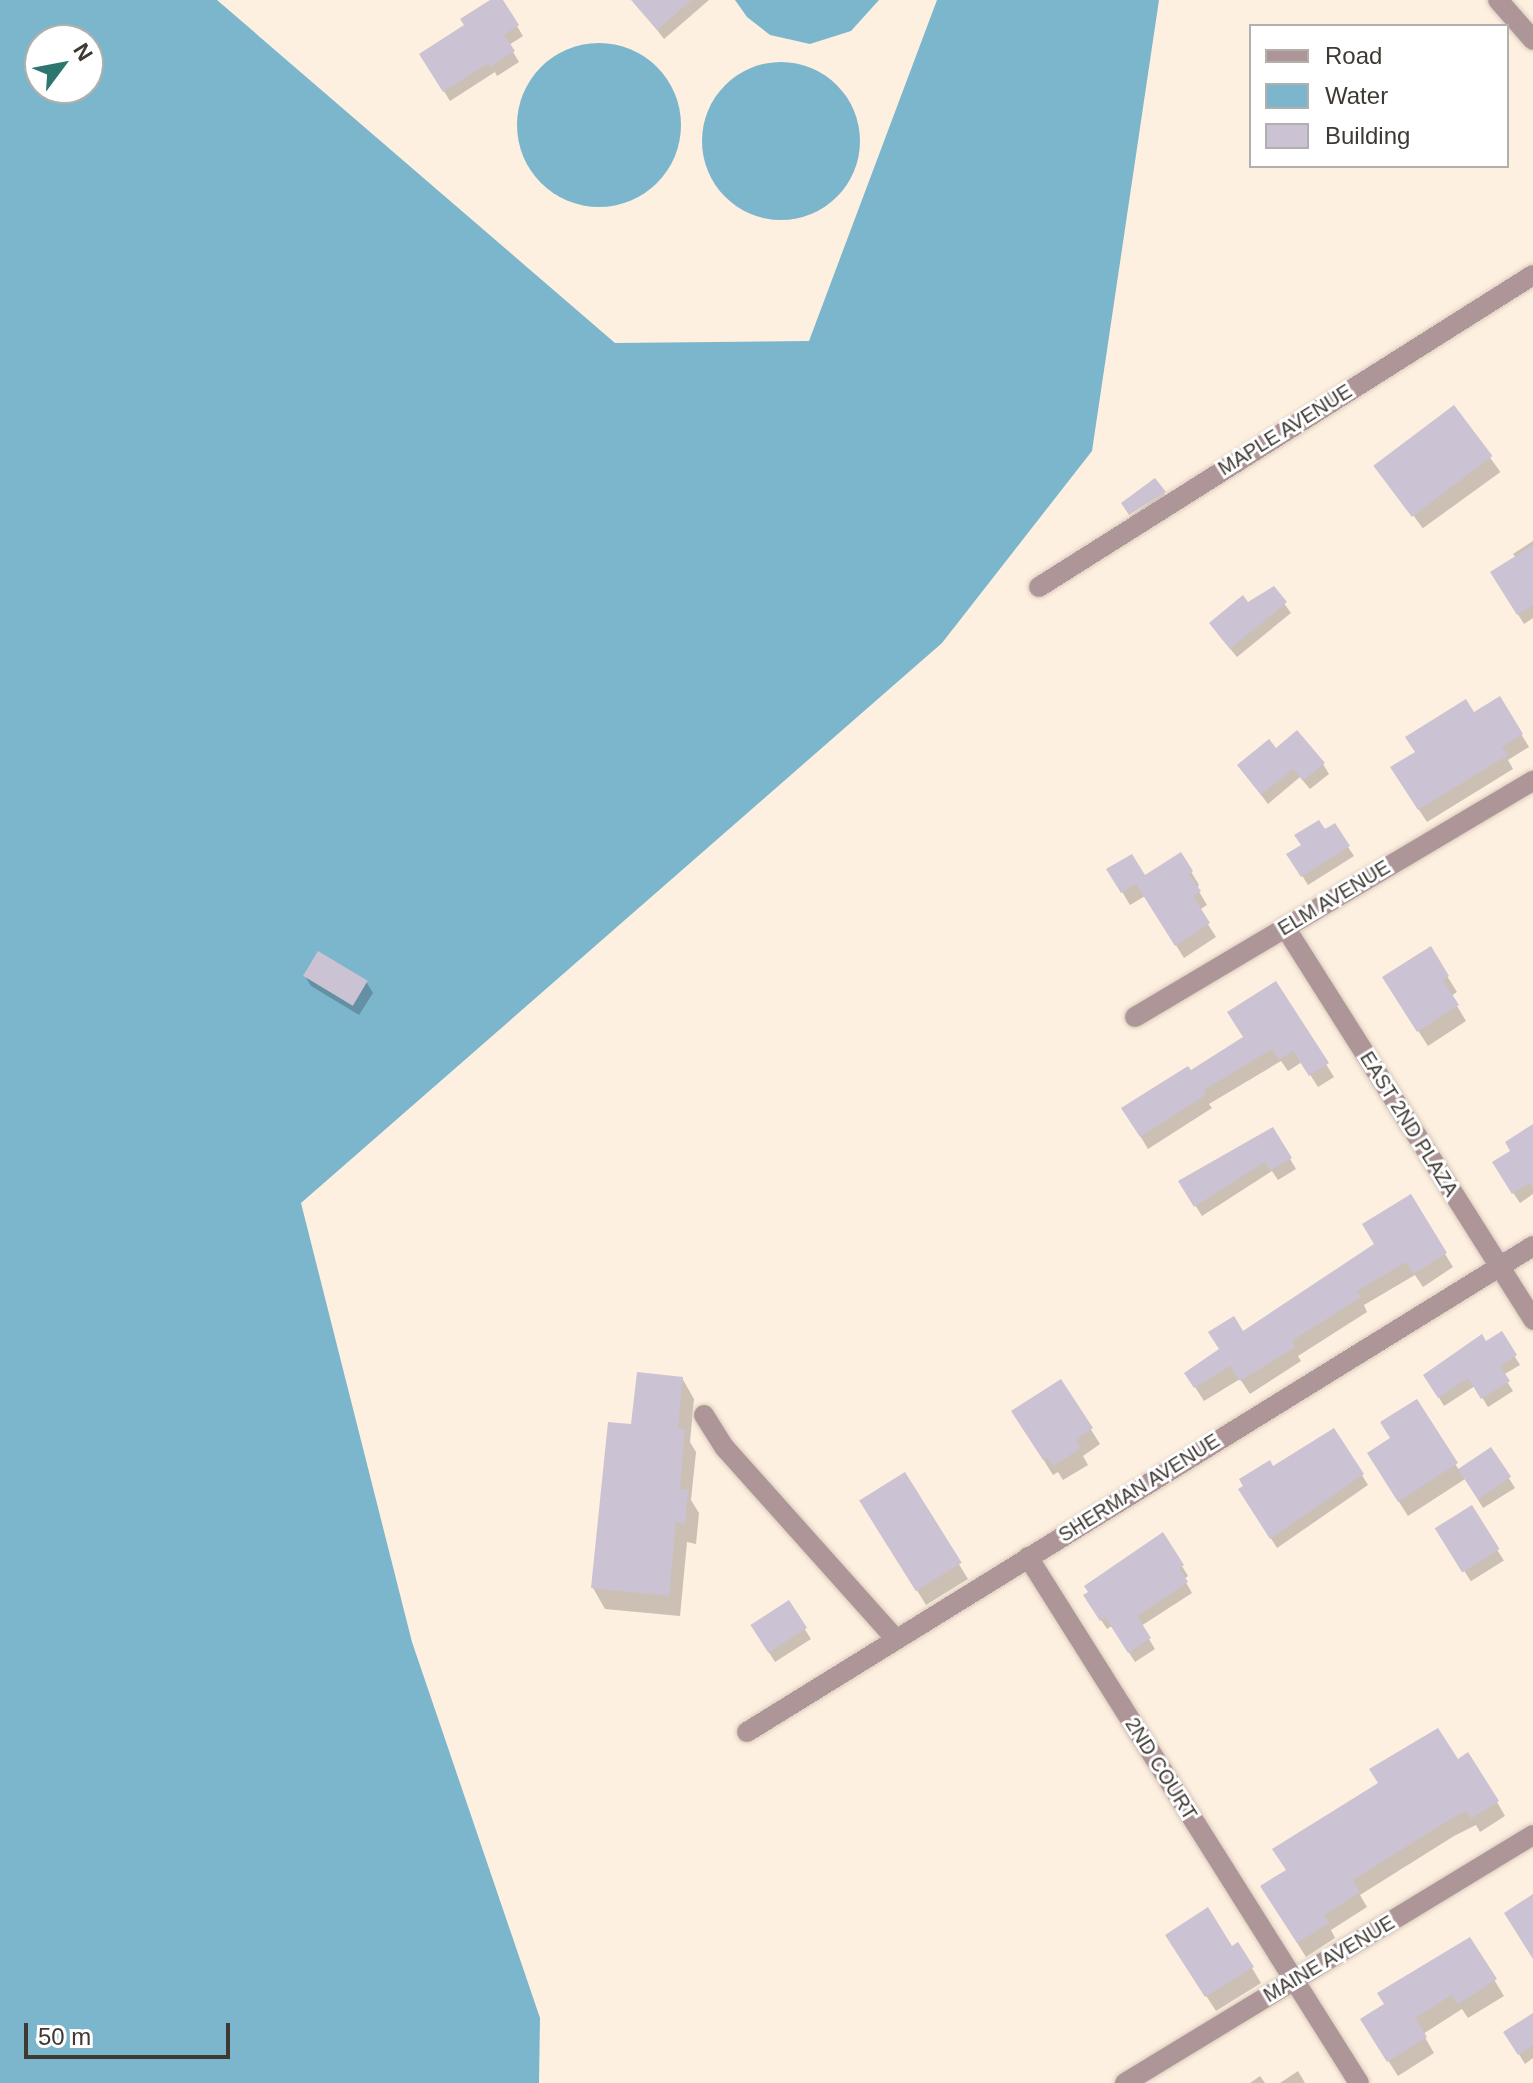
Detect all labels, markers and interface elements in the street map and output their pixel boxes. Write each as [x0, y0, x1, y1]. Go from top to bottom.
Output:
north arrow [24, 24, 104, 104]
legend [1249, 24, 1509, 168]
text: N [68, 39, 98, 65]
text: Road [1325, 42, 1382, 69]
text: Water [1325, 82, 1388, 109]
text: Building [1325, 122, 1410, 149]
street label: MAPLE AVENUE [1213, 379, 1357, 481]
street label: ELM AVENUE [1273, 855, 1395, 941]
street label: EAST 2ND PLAZA [1355, 1047, 1463, 1201]
street label: SHERMAN AVENUE [1054, 1428, 1224, 1548]
street label: 2ND COURT [1120, 1713, 1202, 1825]
street label: MAINE AVENUE [1259, 1910, 1399, 2008]
scale bar [28, 2007, 234, 2057]
text: 50 m [38, 2023, 91, 2050]

